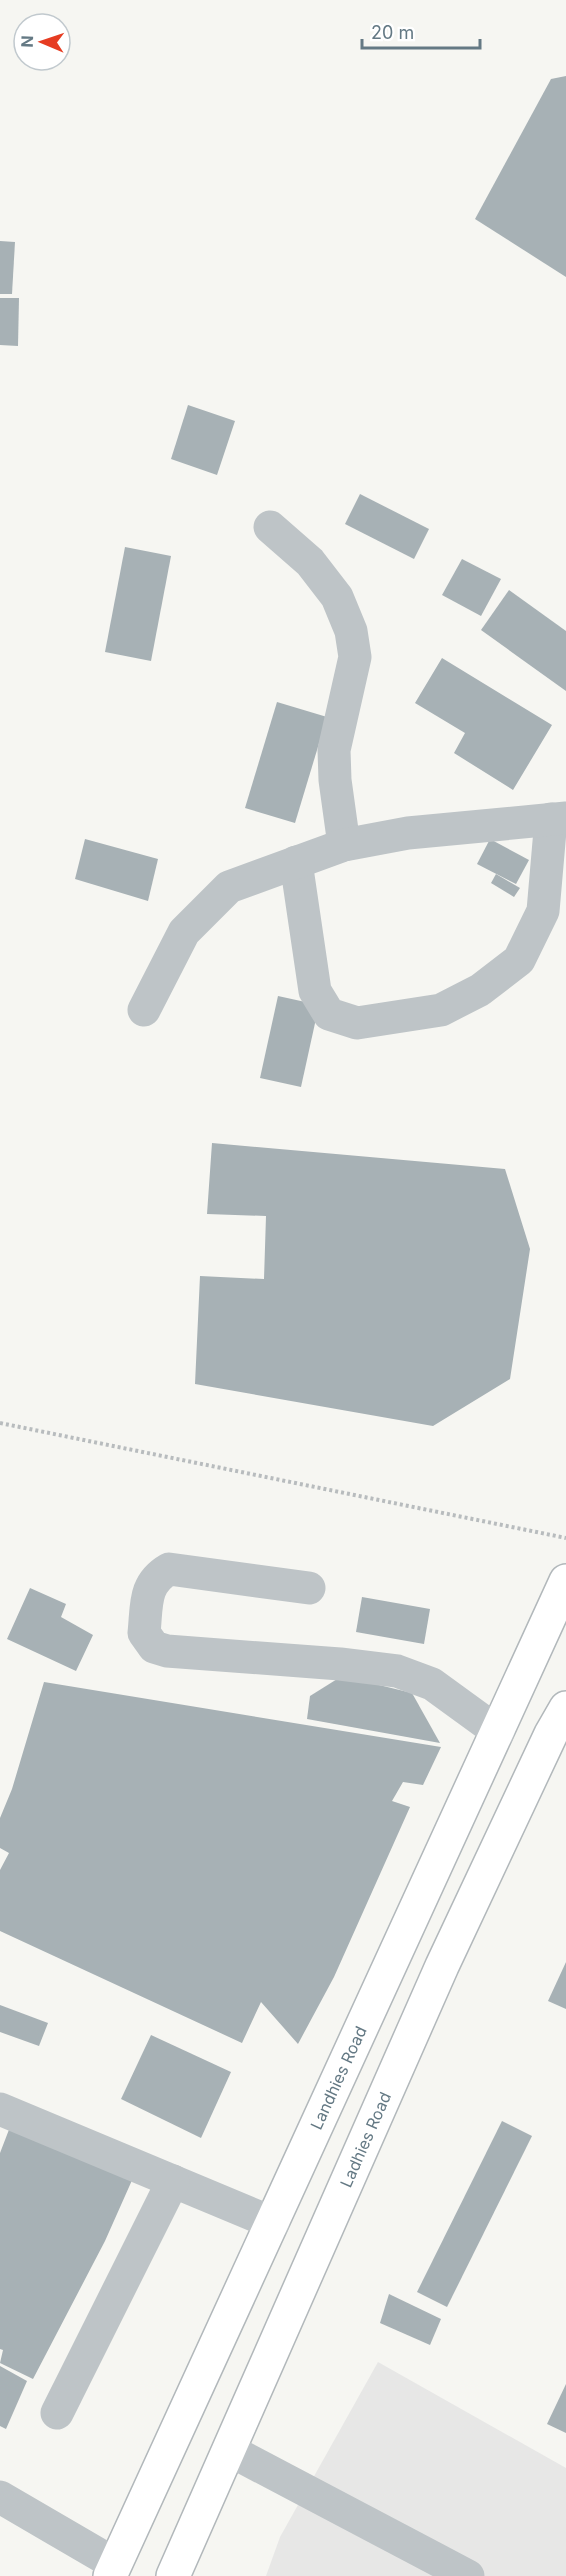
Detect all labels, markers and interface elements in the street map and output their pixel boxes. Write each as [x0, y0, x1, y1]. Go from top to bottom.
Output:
north arrow [12, 12, 72, 72]
scale bar [362, 12, 480, 50]
text: 20 m [371, 22, 414, 43]
text: N [17, 35, 37, 48]
street label: Landhies Road [306, 2023, 371, 2133]
street label: Ladhies Road [336, 2089, 395, 2190]

